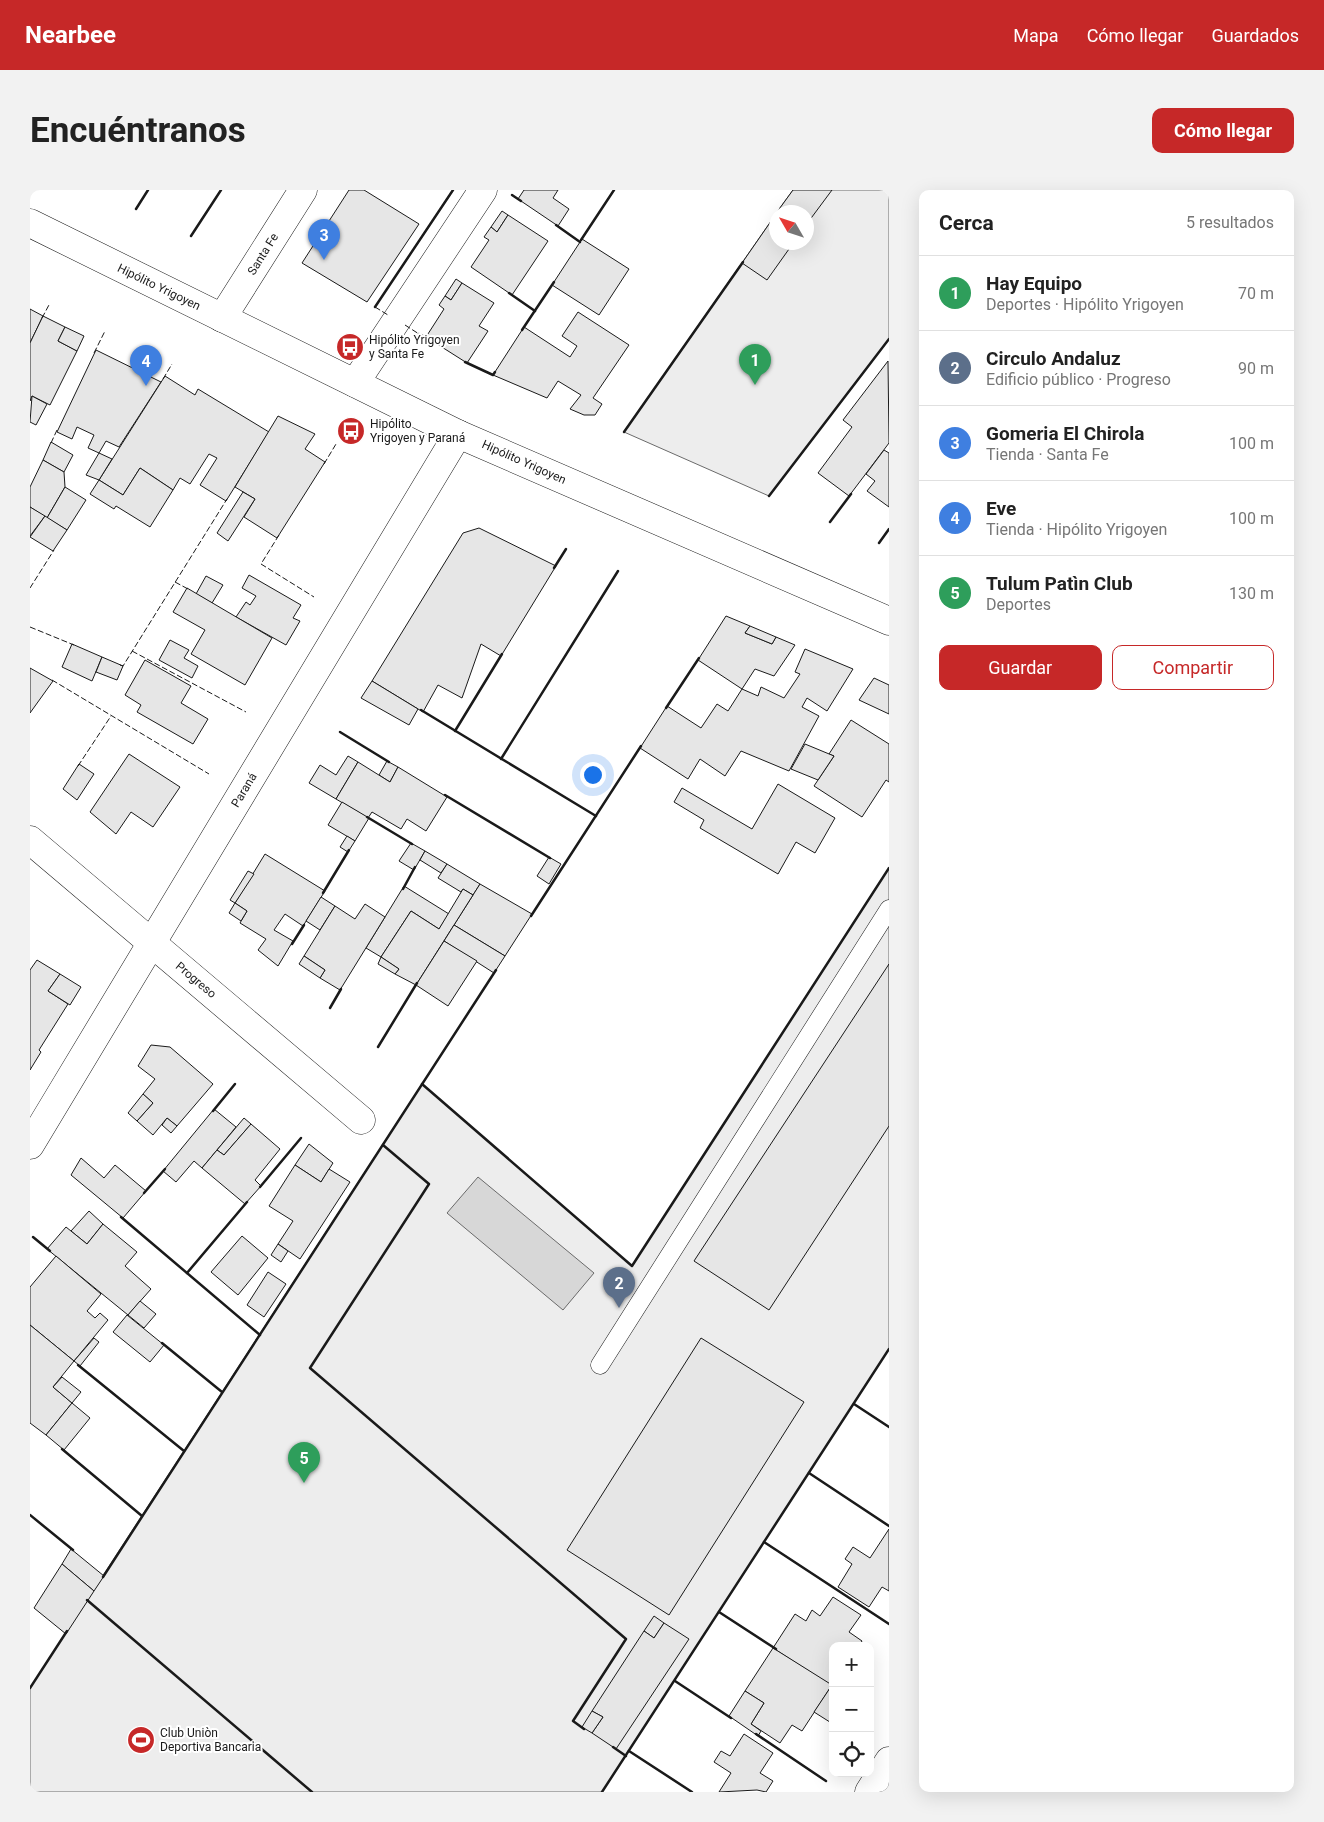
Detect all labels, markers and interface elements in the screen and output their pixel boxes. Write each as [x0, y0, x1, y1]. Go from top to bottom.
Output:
text: Nearbee [25, 21, 116, 49]
text: Mapa [1013, 25, 1059, 46]
text: Cómo llegar [1087, 25, 1183, 46]
text: Guardados [1211, 25, 1299, 46]
button: Cómo llegar [1152, 108, 1294, 153]
text: Encuéntranos [30, 110, 246, 151]
north arrow [769, 205, 814, 250]
text: Cerca [939, 211, 994, 235]
text: 5 resultados [1186, 213, 1274, 232]
pin: 3 [308, 219, 340, 260]
street label: Santa Fe [245, 231, 281, 277]
street label: Hipólito Yrigoyen [115, 261, 203, 313]
text: Hay Equipo [986, 272, 1082, 295]
text: 1 [950, 284, 960, 303]
text: 70 m [1238, 284, 1274, 303]
text: Deportes · Hipólito Yrigoyen [986, 295, 1184, 314]
bus stop icon: Hipólito Yrigoyen y Santa Fe [335, 332, 365, 362]
place label: Hipólito Yrigoyen y Santa Fe [369, 333, 460, 361]
pin: 1 [739, 344, 771, 385]
pin: 4 [130, 345, 162, 386]
text: Circulo Andaluz [986, 347, 1121, 370]
text: 2 [950, 359, 960, 378]
text: 90 m [1238, 359, 1274, 378]
text: Edificio público · Progreso [986, 370, 1171, 389]
bus stop icon: Hipólito Yrigoyen y Paraná [336, 416, 366, 446]
place label: Hipólito Yrigoyen y Paraná [370, 417, 465, 445]
text: Gomeria El Chirola [986, 422, 1144, 445]
text: 3 [950, 434, 960, 453]
text: 100 m [1229, 434, 1274, 453]
street label: Hipólito Yrigoyen [480, 437, 568, 487]
text: Tienda · Santa Fe [986, 445, 1109, 464]
text: Eve [986, 497, 1016, 520]
text: 4 [950, 509, 960, 528]
text: 100 m [1229, 509, 1274, 528]
text: Tienda · Hipólito Yrigoyen [986, 520, 1167, 539]
text: Tulum Patìn Club [986, 572, 1133, 595]
text: 5 [950, 584, 960, 603]
text: 130 m [1229, 584, 1274, 603]
text: Deportes [986, 595, 1051, 614]
button: Guardar [939, 645, 1102, 690]
button: Compartir [1112, 645, 1274, 690]
your location [580, 762, 606, 788]
street label: Paraná [228, 770, 260, 810]
street label: Progreso [173, 959, 219, 1001]
pin: 2 [603, 1267, 635, 1308]
pin: 5 [288, 1442, 320, 1483]
map controls [829, 1642, 874, 1777]
button: + [829, 1642, 874, 1687]
button: − [829, 1687, 874, 1732]
sports icon: Club Uniòn Deportiva Bancaria [126, 1725, 156, 1755]
place label: Club Uniòn Deportiva Bancaria [160, 1726, 261, 1754]
button: locate [829, 1732, 874, 1777]

